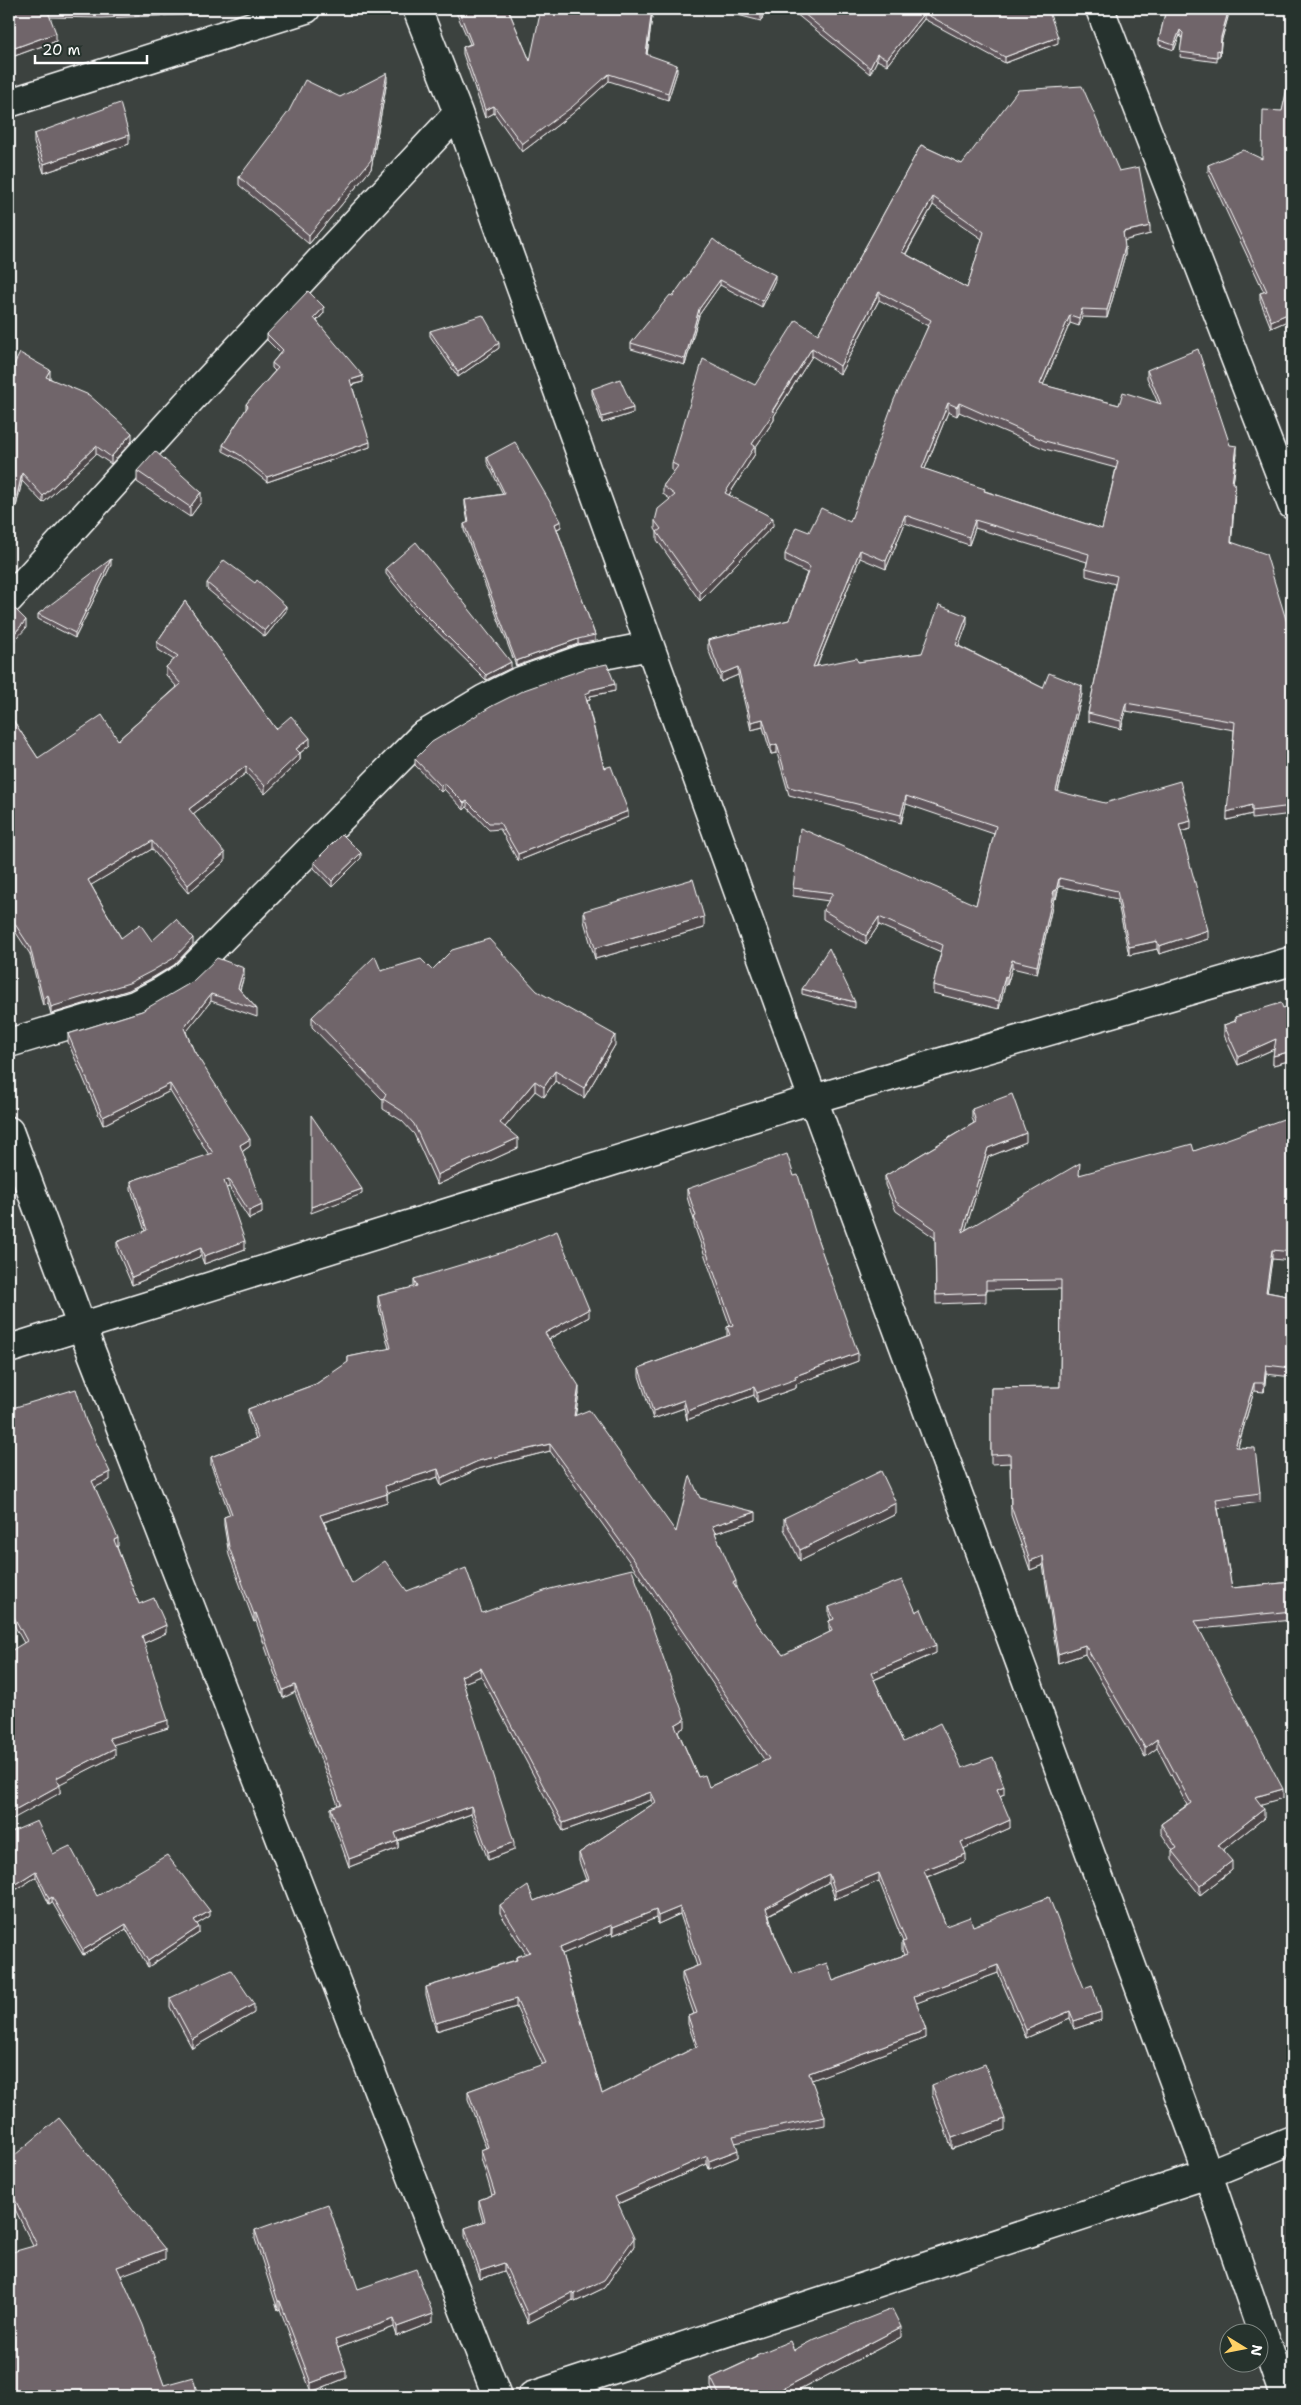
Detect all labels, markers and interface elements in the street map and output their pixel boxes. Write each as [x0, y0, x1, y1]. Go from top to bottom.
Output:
scale bar [35, 32, 148, 64]
text: 20 m [42, 40, 81, 60]
north arrow [1218, 2322, 1268, 2372]
text: N [1247, 2343, 1267, 2357]

